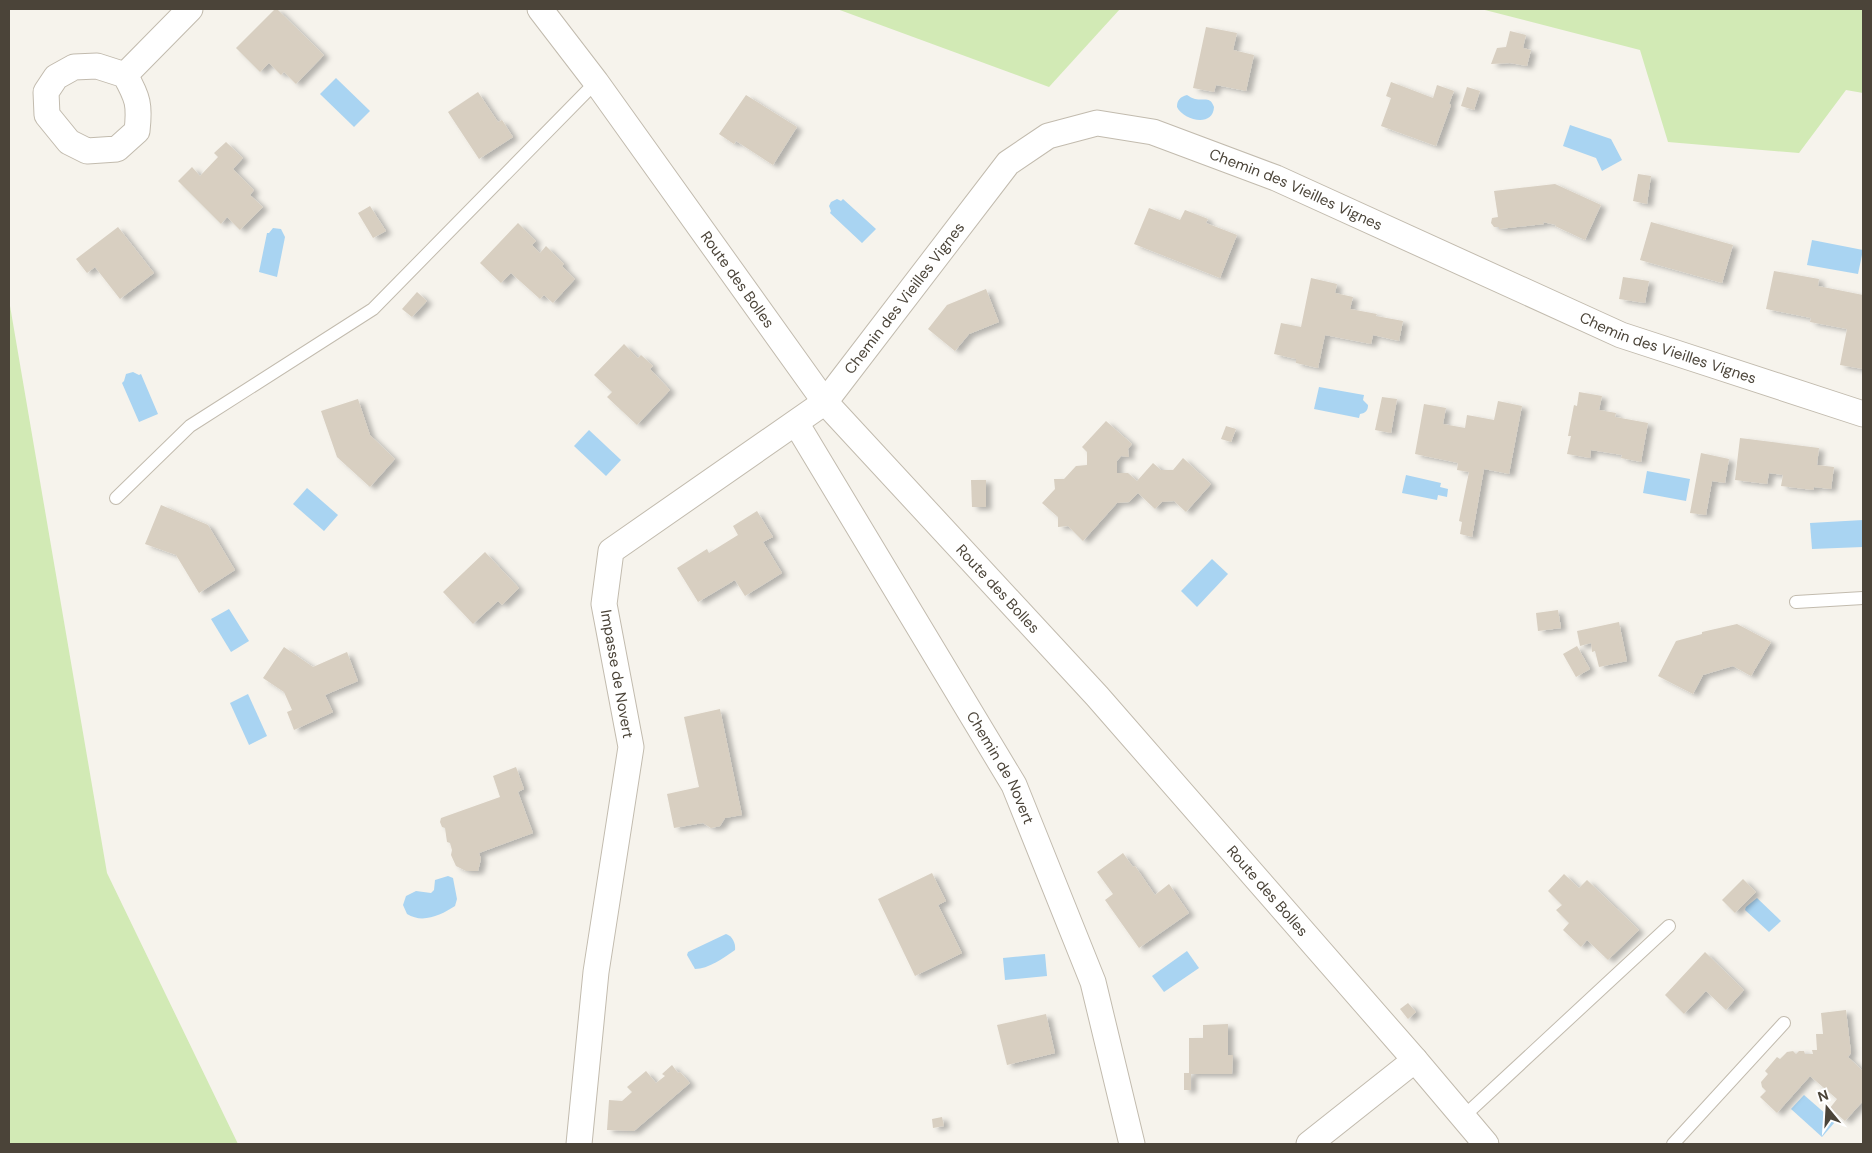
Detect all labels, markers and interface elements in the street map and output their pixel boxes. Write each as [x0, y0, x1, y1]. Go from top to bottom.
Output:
street label: Chemin des Vieilles Vignes [1207, 144, 1386, 235]
street label: Chemin des Vieilles Vignes [840, 218, 969, 378]
street label: Route des Bolles [696, 227, 779, 332]
street label: Chemin des Vieilles Vignes [1576, 307, 1759, 389]
street label: Route des Bolles [952, 540, 1044, 638]
street label: Impasse de Novert [596, 608, 638, 740]
street label: Chemin de Novert [962, 707, 1039, 827]
street label: Route des Bolles [1222, 841, 1313, 941]
north arrow [1802, 1083, 1852, 1133]
text: N [1815, 1085, 1831, 1106]

